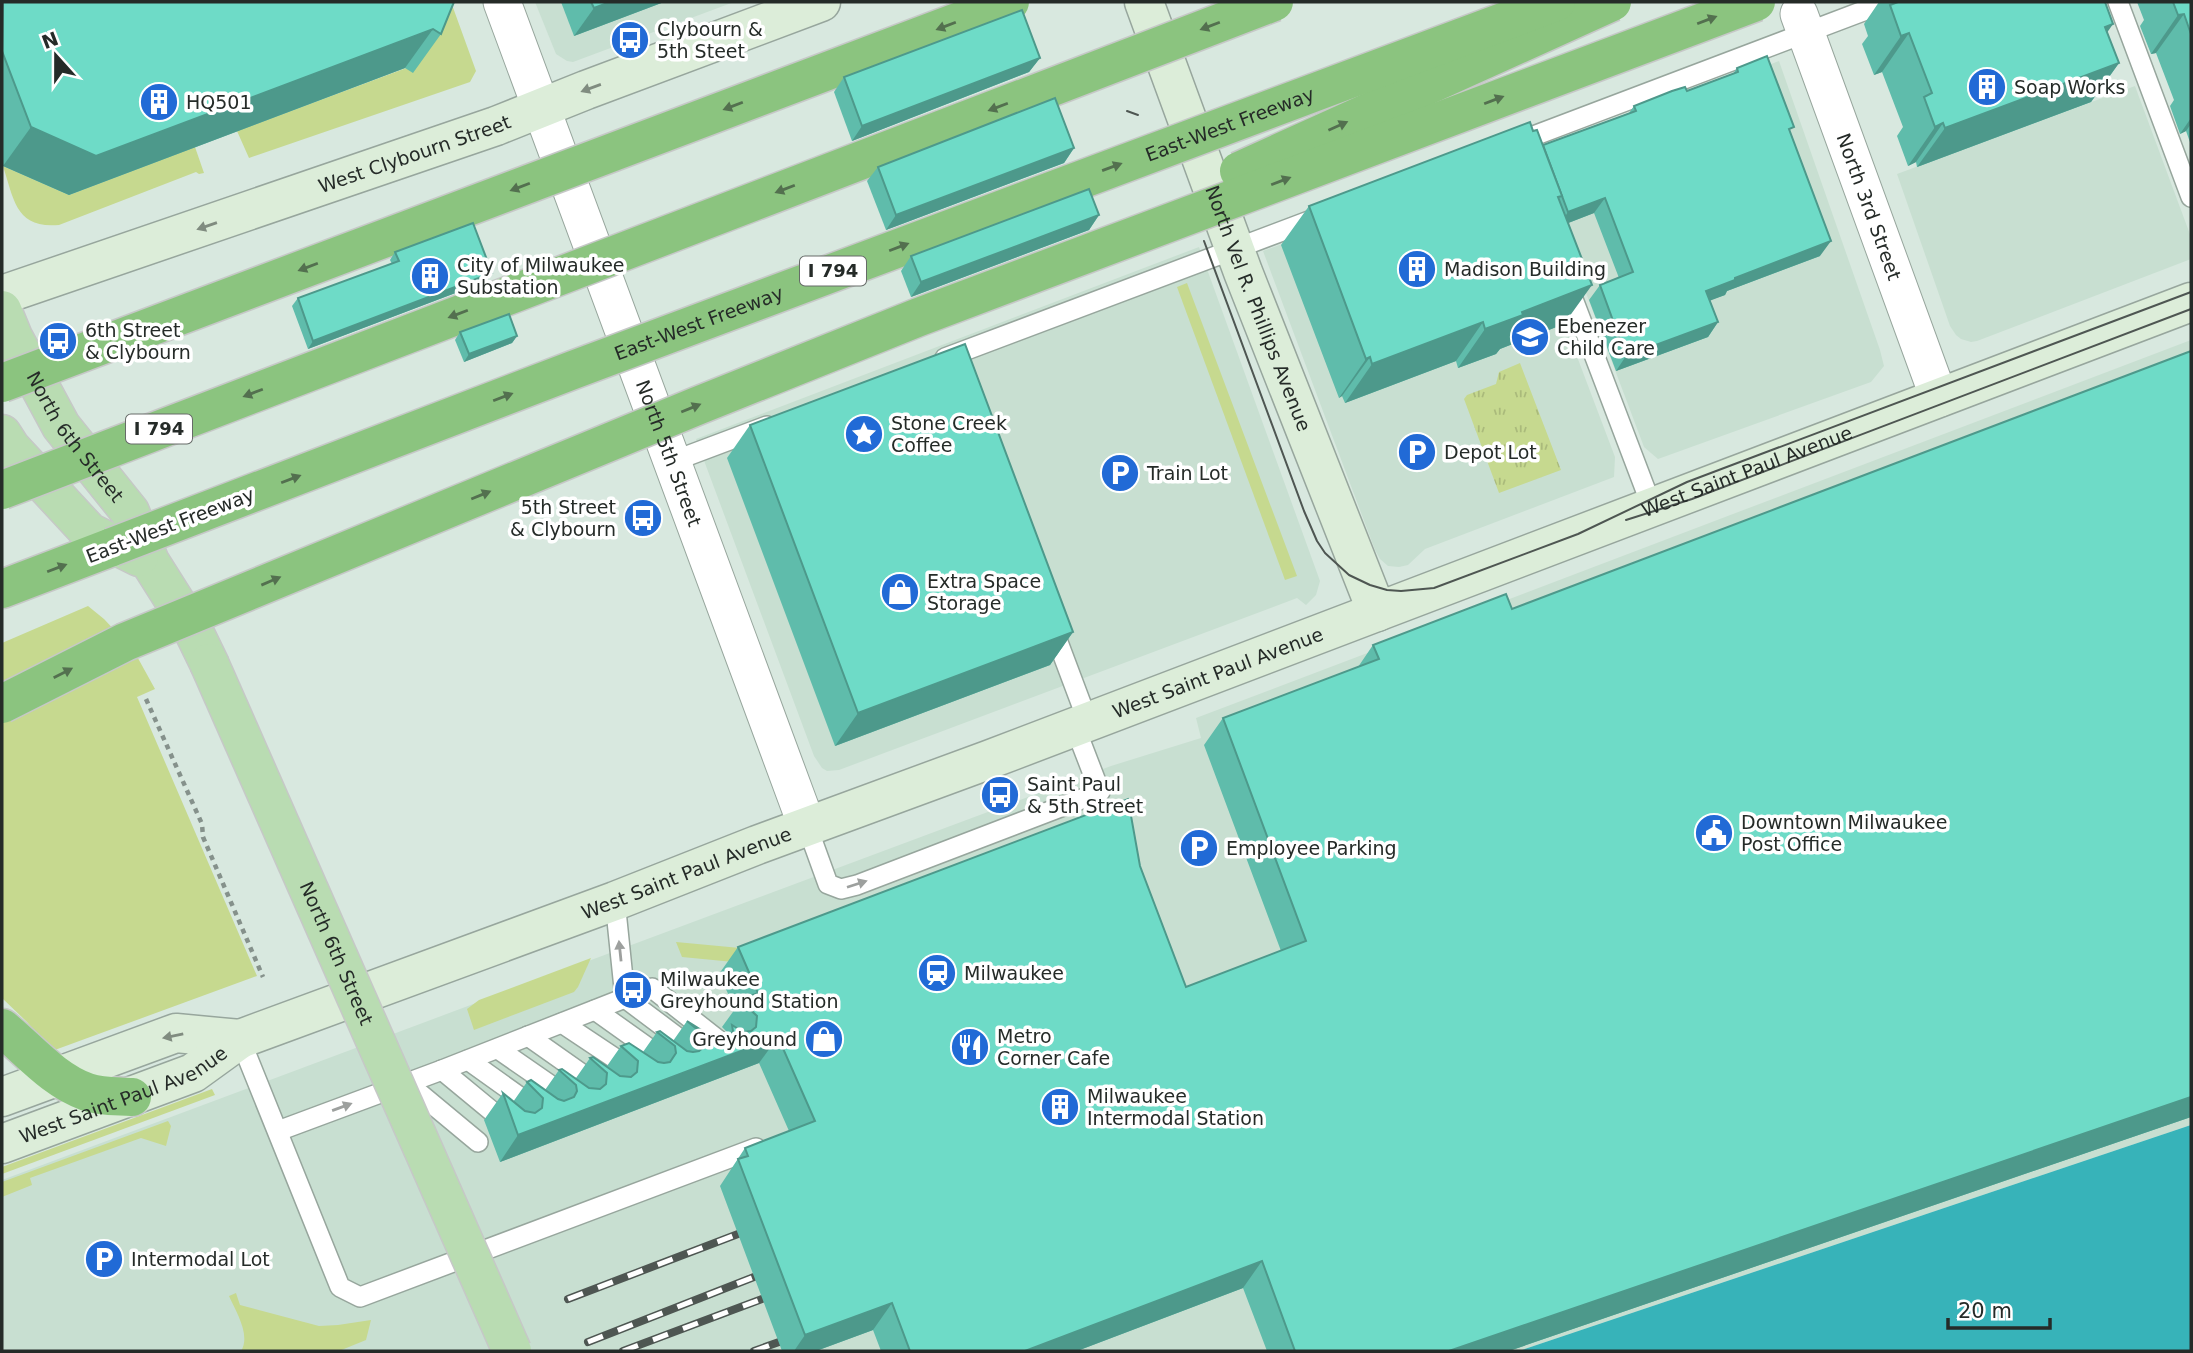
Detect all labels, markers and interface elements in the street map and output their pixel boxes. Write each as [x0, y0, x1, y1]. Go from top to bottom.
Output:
one-way arrow [1696, 15, 1717, 26]
place label: Clybourn & 5th Steet [657, 18, 763, 62]
bus stop icon: Clybourn & 5th Steet [609, 19, 651, 61]
north arrow [21, 21, 91, 91]
one-way arrow [936, 21, 957, 32]
one-way arrow [1199, 21, 1220, 32]
text: N [39, 27, 61, 53]
building icon: Soap Works [1966, 66, 2008, 108]
place label: Soap Works [2014, 76, 2125, 98]
building icon: HQ501 [138, 81, 180, 123]
one-way arrow [581, 83, 602, 94]
street label: East-West Freeway [1142, 83, 1317, 166]
place label: HQ501 [186, 91, 252, 113]
one-way arrow [1483, 95, 1504, 106]
one-way arrow [723, 101, 744, 112]
one-way arrow [987, 102, 1008, 113]
street label: West Clybourn Street [316, 110, 514, 197]
one-way arrow [1328, 120, 1348, 132]
street label: North 3rd Street [1832, 130, 1906, 283]
one-way arrow [1101, 161, 1122, 172]
one-way arrow [1270, 175, 1291, 186]
one-way arrow [510, 181, 531, 192]
street label: North Vel R. Phillips Avenue [1201, 182, 1316, 434]
one-way arrow [775, 183, 796, 194]
one-way arrow [196, 221, 217, 232]
one-way arrow [888, 241, 909, 252]
building icon: Madison Building [1396, 248, 1438, 290]
place label: City of Milwaukee Substation [457, 254, 625, 298]
building icon: City of Milwaukee Substation [409, 255, 451, 297]
road number: I 794 [800, 256, 866, 286]
place label: Madison Building [1444, 258, 1606, 280]
one-way arrow [297, 262, 318, 273]
street label: East-West Freeway [611, 281, 786, 365]
one-way arrow [448, 309, 469, 320]
place label: Ebenezer Child Care [1557, 315, 1655, 359]
school or university icon: Ebenezer Child Care [1509, 316, 1551, 358]
place label: 6th Street & Clybourn [85, 319, 191, 363]
bus stop icon: 6th Street & Clybourn [37, 320, 79, 362]
street label: North 6th Street [23, 367, 128, 506]
street label: North 5th Street [632, 377, 706, 529]
one-way arrow [242, 387, 263, 398]
one-way arrow [492, 391, 513, 402]
one-way arrow [681, 402, 702, 413]
place label: Stone Creek Coffee [891, 412, 1007, 456]
place icon: Stone Creek Coffee [843, 413, 885, 455]
road number: I 794 [126, 414, 192, 444]
street label: West Saint Paul Avenue [1638, 421, 1855, 521]
parking icon: Depot Lot [1396, 431, 1438, 473]
place label: Depot Lot [1444, 441, 1537, 463]
parking icon: Train Lot [1099, 452, 1141, 494]
place label: Train Lot [1146, 462, 1228, 484]
one-way arrow [280, 473, 301, 484]
street label: East-West Freeway [83, 483, 257, 567]
one-way arrow [471, 489, 492, 500]
place label: 5th Street & Clybourn [510, 496, 616, 540]
bus stop icon: 5th Street & Clybourn [622, 497, 664, 539]
one-way arrow [47, 562, 68, 573]
place label: Extra Space Storage [927, 570, 1041, 614]
shop icon: Extra Space Storage [879, 571, 921, 613]
one-way arrow [260, 576, 281, 587]
street label: West Saint Paul Avenue [1109, 622, 1326, 723]
one-way arrow [53, 668, 73, 679]
place label: Saint Paul & 5th Street [1027, 773, 1143, 817]
bus stop icon: Saint Paul & 5th Street [979, 774, 1021, 816]
place label: Downtown Milwaukee Post Office [1741, 811, 1947, 855]
public building icon: Downtown Milwaukee Post Office [1693, 812, 1735, 854]
street label: West Saint Paul Avenue [578, 822, 794, 923]
parking icon: Employee Parking [1178, 827, 1220, 869]
place label: Employee Parking [1226, 837, 1397, 859]
street label: North 6th Street [296, 878, 378, 1028]
one-way arrow [847, 879, 868, 889]
one-way arrow [614, 940, 625, 962]
station icon: Milwaukee [916, 952, 958, 994]
place label: Milwaukee [964, 962, 1064, 984]
place label: Milwaukee Greyhound Station [660, 968, 838, 1012]
bus stop icon: Milwaukee Greyhound Station [612, 969, 654, 1011]
shop icon: Greyhound [803, 1018, 845, 1060]
place label: Metro Corner Cafe [997, 1025, 1110, 1069]
restaurant icon: Metro Corner Cafe [949, 1026, 991, 1068]
place label: Greyhound [692, 1028, 797, 1050]
one-way arrow [162, 1031, 184, 1042]
street label: West Saint Paul Avenue [16, 1041, 231, 1148]
place label: Milwaukee Intermodal Station [1087, 1085, 1264, 1129]
building icon: Milwaukee Intermodal Station [1039, 1086, 1081, 1128]
one-way arrow [332, 1101, 353, 1112]
parking icon: Intermodal Lot [83, 1238, 125, 1280]
place label: Intermodal Lot [131, 1248, 270, 1270]
scale bar [1948, 1286, 2050, 1330]
text: 20 m [1958, 1299, 2012, 1323]

